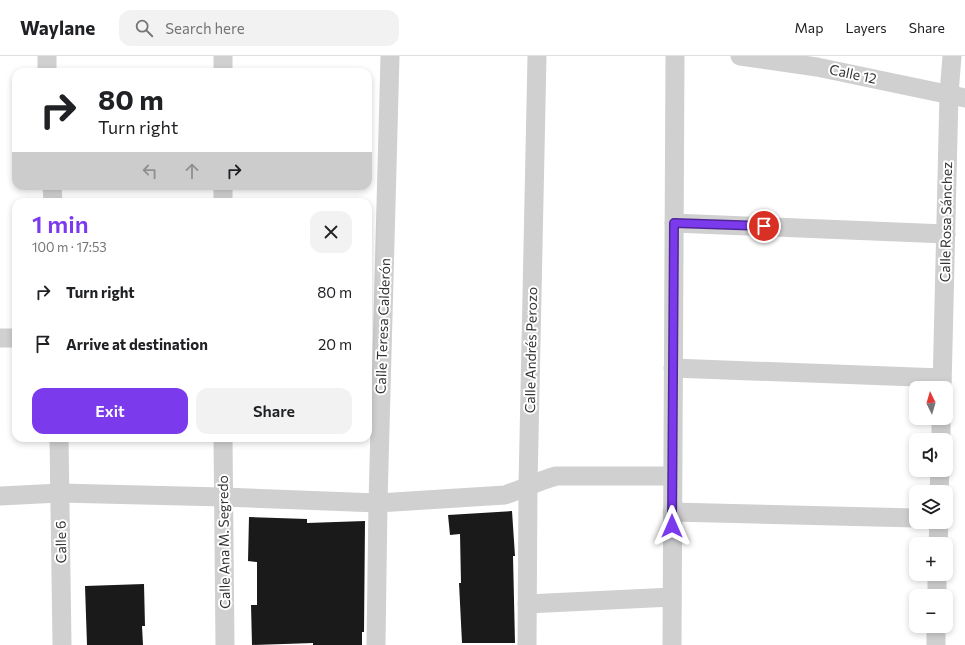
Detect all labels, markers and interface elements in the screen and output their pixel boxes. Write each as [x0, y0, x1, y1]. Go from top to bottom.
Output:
search box [119, 10, 399, 46]
text: Waylane [20, 16, 95, 39]
icon: search [133, 17, 155, 39]
text: Search here [165, 19, 245, 37]
text: Map [795, 19, 823, 36]
text: Layers [845, 19, 887, 36]
text: Share [909, 19, 945, 36]
street label: Calle 12 [828, 60, 878, 87]
text: 80 m [98, 82, 164, 116]
icon: right [32, 84, 84, 136]
text: Turn right [98, 116, 178, 138]
icon: left [139, 160, 161, 182]
icon: ahead [181, 160, 203, 182]
icon: right [223, 160, 245, 182]
street label: Calle Rosa Sánchez [936, 162, 955, 282]
text: 1 min [32, 209, 89, 238]
pin [747, 209, 781, 243]
button: close [310, 211, 352, 253]
icon: arrive [753, 215, 775, 237]
text: 100 m · 17:53 [32, 239, 107, 255]
street label: Calle Teresa Calderón [372, 258, 393, 394]
icon: right [32, 281, 54, 303]
text: Turn right [66, 283, 135, 301]
text: 80 m [317, 283, 352, 301]
street label: Calle Andrés Perozo [521, 287, 540, 413]
icon: arrive [32, 333, 54, 355]
text: Arrive at destination [66, 335, 208, 353]
text: 20 m [318, 335, 352, 353]
north arrow [909, 381, 953, 425]
map controls [909, 381, 953, 633]
button: Exit [32, 388, 188, 434]
button: Share [196, 388, 352, 434]
button: sound [909, 433, 953, 477]
street label: Calle Ana M. Segredo [214, 475, 233, 609]
button: layers [909, 485, 953, 529]
position arrow [651, 505, 693, 547]
street label: Calle 6 [52, 521, 69, 563]
button: + [909, 537, 953, 581]
button: − [909, 589, 953, 633]

